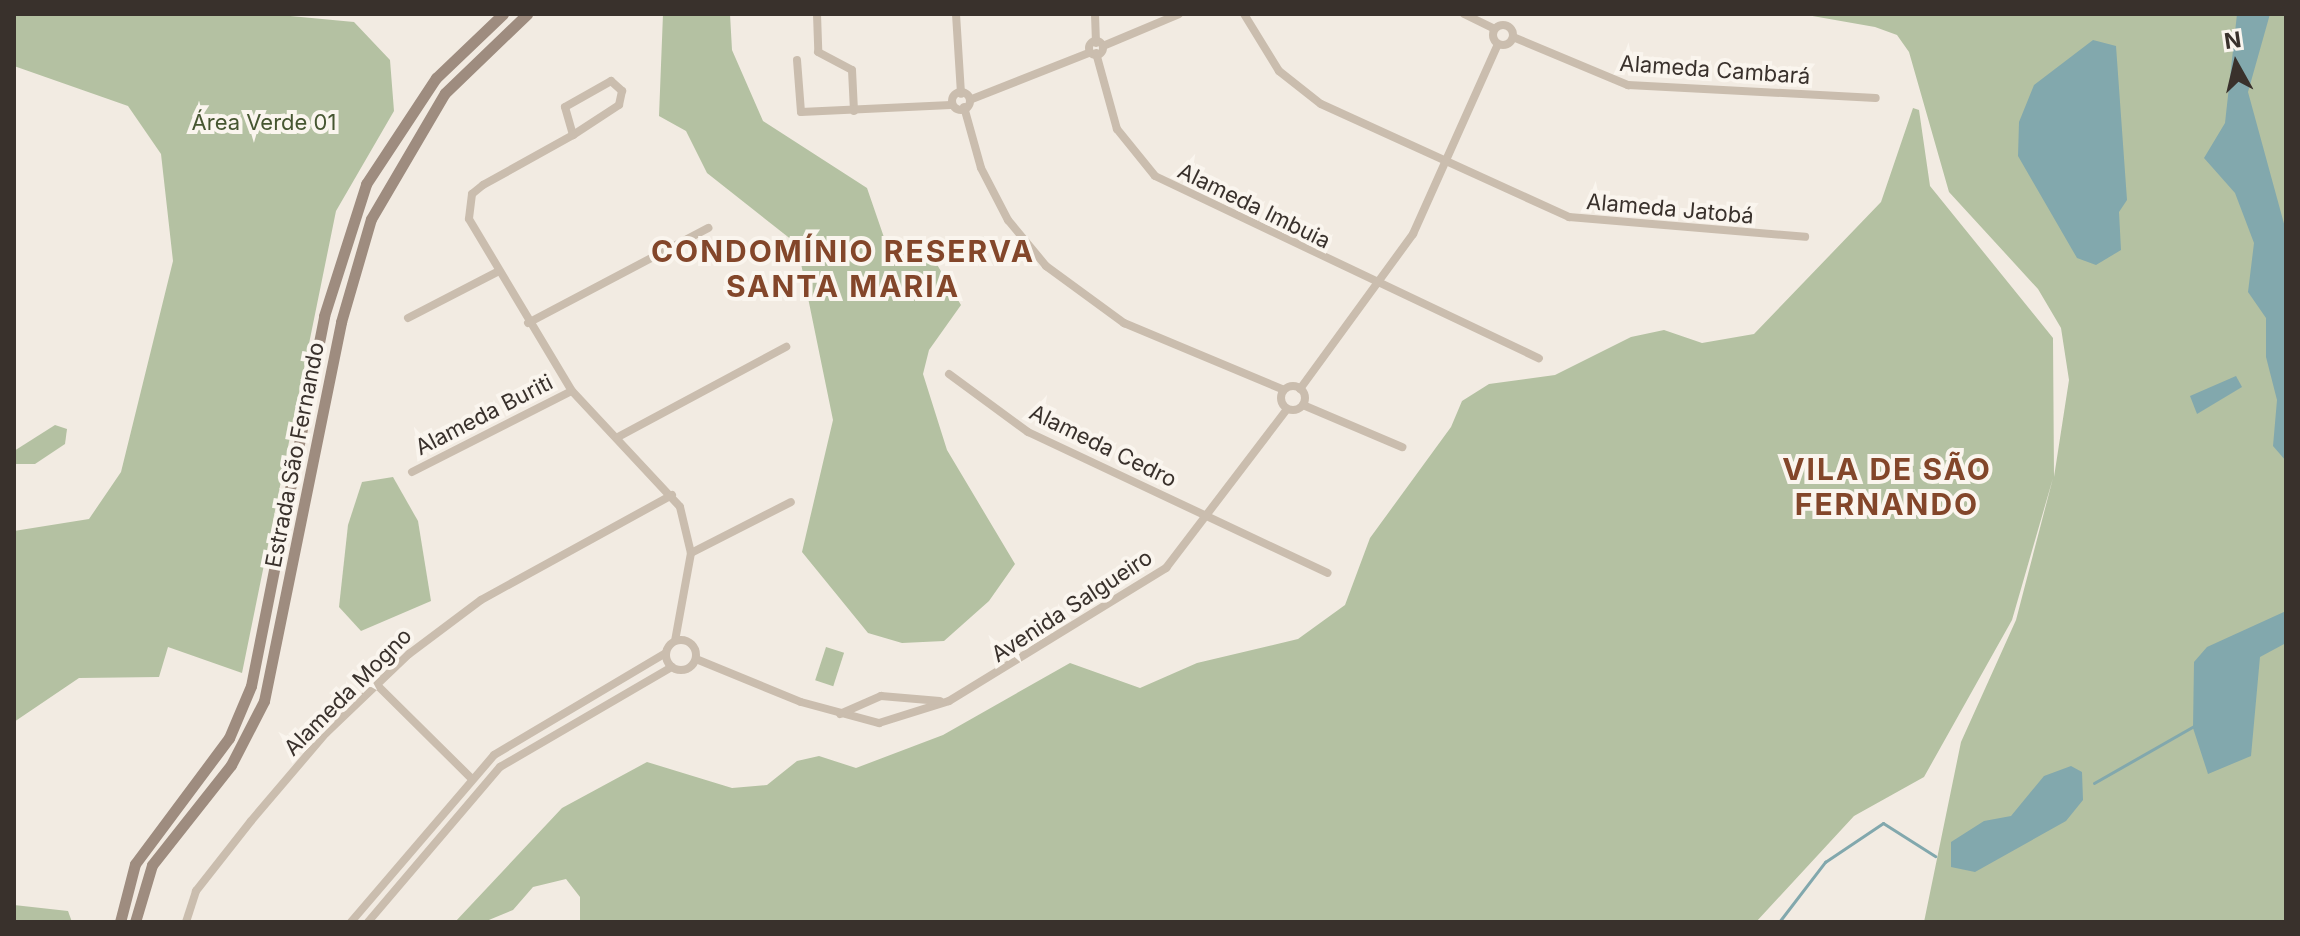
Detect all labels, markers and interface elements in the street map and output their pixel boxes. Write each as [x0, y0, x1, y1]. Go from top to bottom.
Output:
north arrow [2196, 24, 2276, 104]
text: N [2223, 26, 2243, 54]
street label: Alameda Cambará [1619, 50, 1811, 90]
park label: Área Verde 01 [192, 110, 336, 136]
street label: Alameda Imbuia [1173, 158, 1335, 254]
street label: Alameda Jatobá [1585, 189, 1755, 229]
district label: CONDOMÍNIO RESERVA SANTA MARIA [651, 233, 1035, 304]
street label: Estrada São Fernando [260, 340, 330, 570]
street label: Alameda Buriti [411, 369, 557, 461]
street label: Alameda Cedro [1025, 399, 1181, 493]
district label: VILA DE SÃO FERNANDO [1782, 451, 1992, 522]
street label: Avenida Salgueiro [987, 544, 1157, 668]
street label: Alameda Mogno [279, 623, 417, 761]

